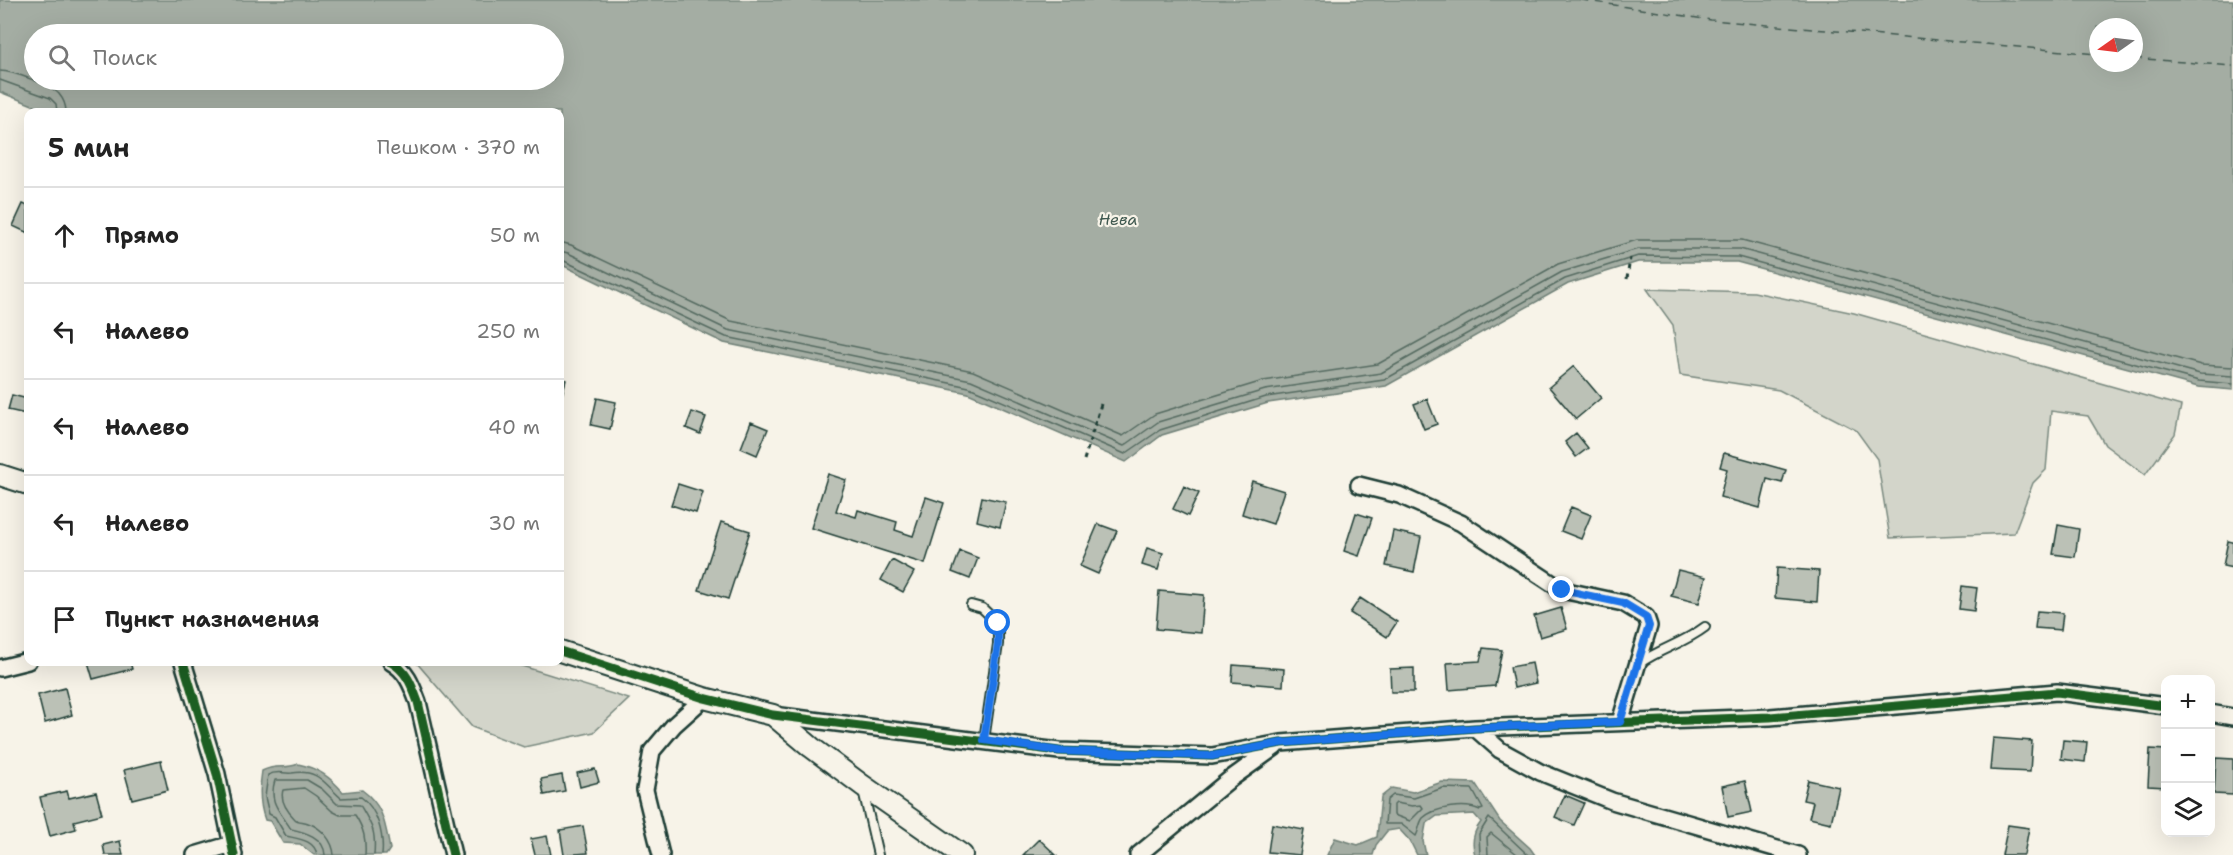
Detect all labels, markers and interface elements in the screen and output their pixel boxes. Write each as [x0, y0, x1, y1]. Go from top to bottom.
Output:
north arrow [2089, 18, 2143, 72]
search box [24, 24, 564, 90]
icon: search [45, 41, 78, 74]
text: Поиск [93, 43, 157, 72]
text: 5 мин [48, 130, 129, 165]
text: Пешком · 370 m [377, 134, 540, 160]
water label: Нева [1098, 209, 1138, 230]
icon: ahead [48, 219, 81, 252]
text: Прямо [105, 221, 179, 250]
text: 50 m [490, 222, 540, 248]
icon: left [48, 315, 81, 348]
text: Налево [105, 317, 189, 346]
text: 250 m [476, 318, 540, 344]
icon: left [48, 411, 81, 444]
text: Налево [105, 413, 189, 442]
text: 40 m [488, 414, 540, 440]
icon: left [48, 507, 81, 540]
text: Налево [105, 509, 189, 538]
text: 30 m [488, 510, 540, 536]
route end [1548, 576, 1574, 602]
icon: arrive [48, 603, 81, 636]
text: Пункт назначения [105, 605, 319, 634]
route start [984, 609, 1010, 635]
map controls [2161, 675, 2215, 837]
button: + [2161, 675, 2215, 729]
button: − [2161, 729, 2215, 783]
button: layers [2161, 783, 2215, 837]

